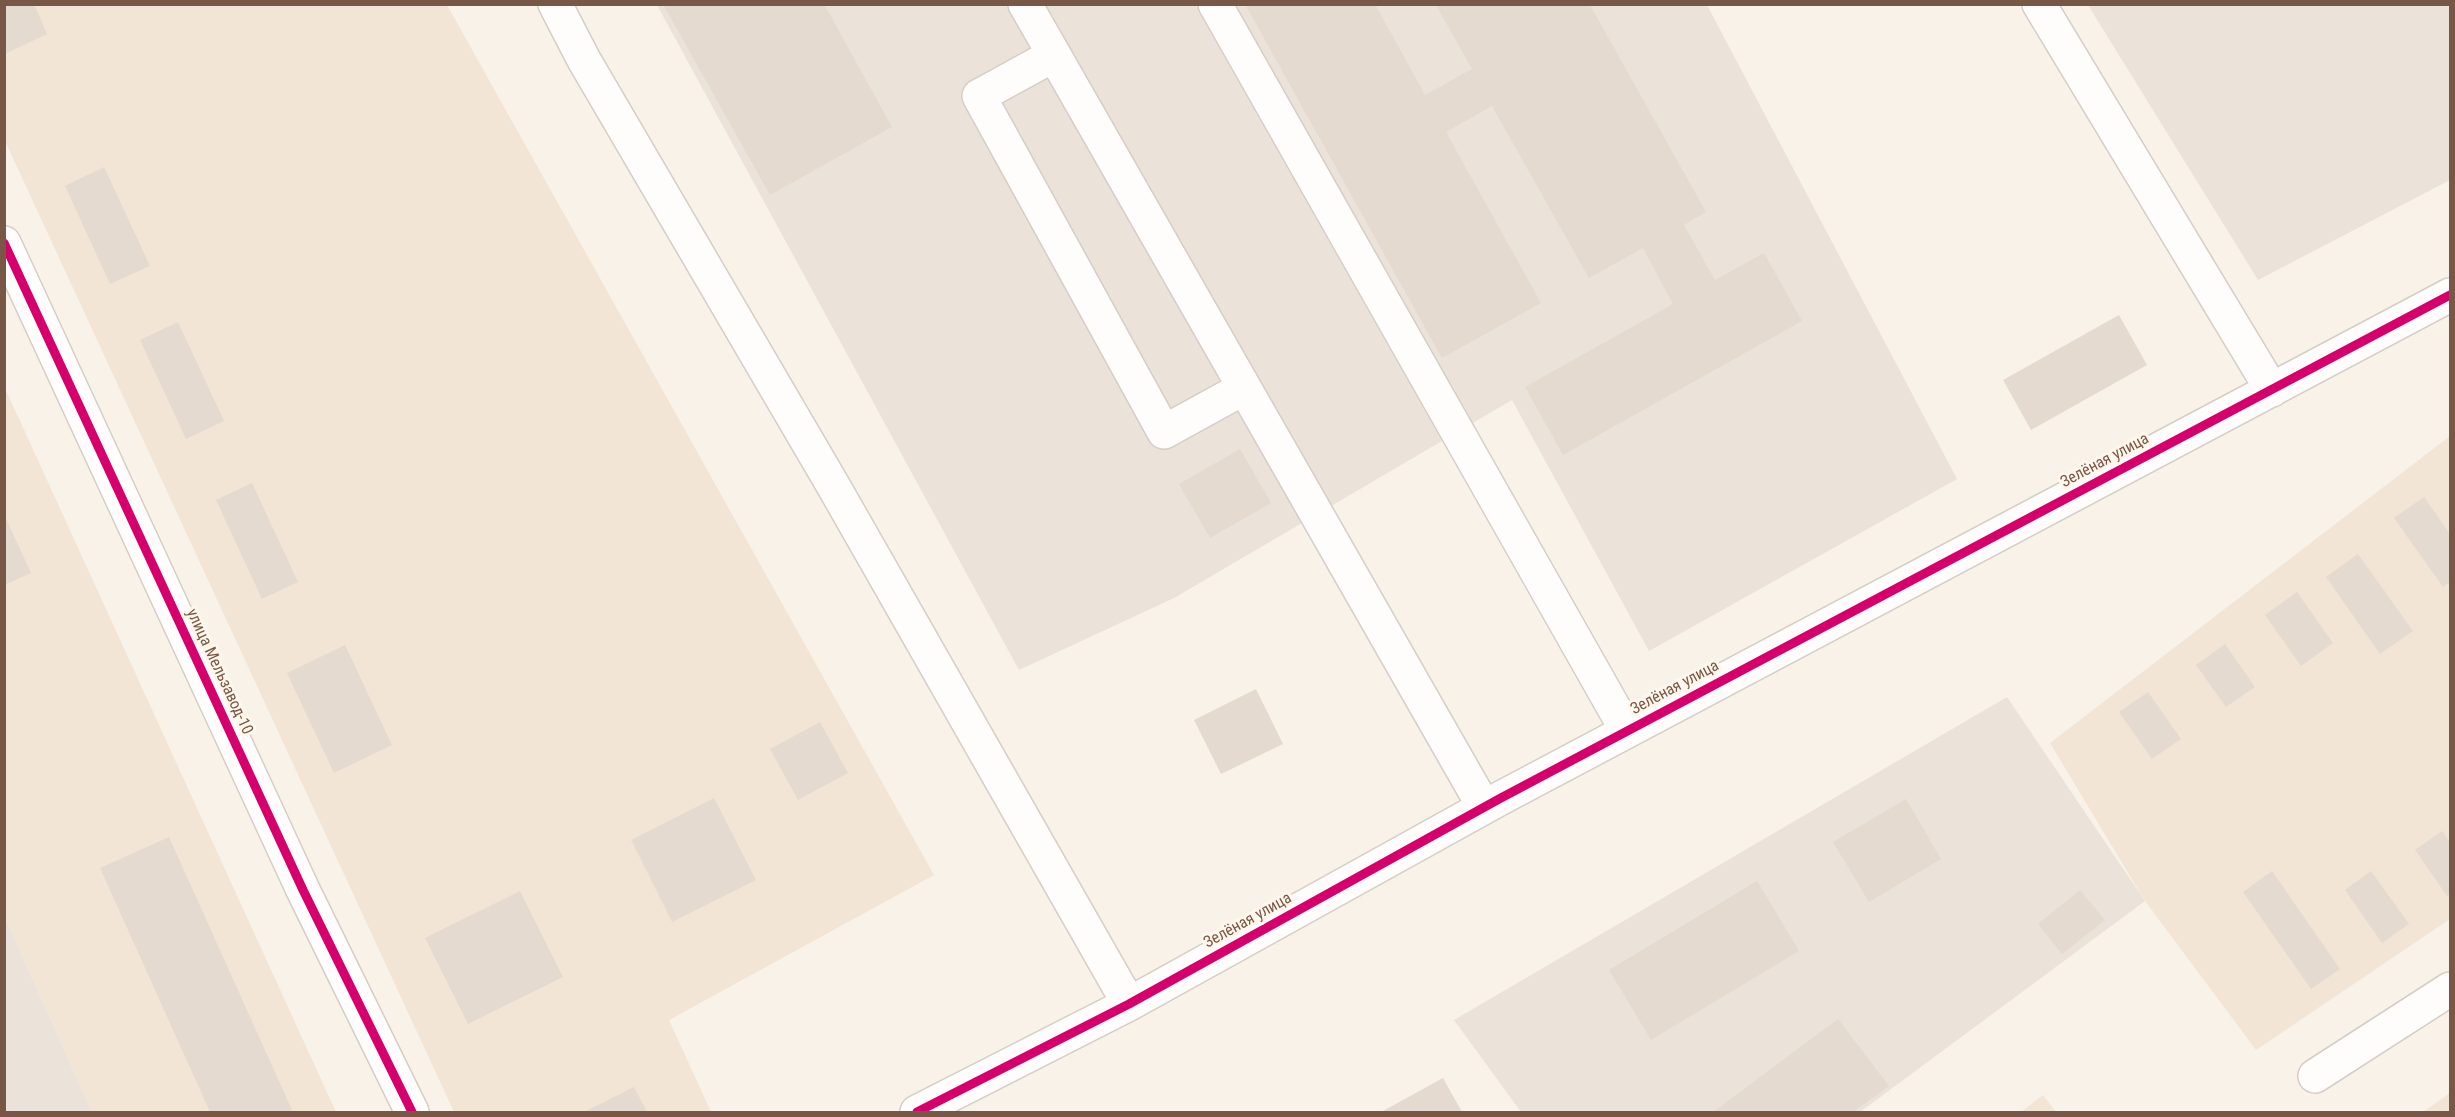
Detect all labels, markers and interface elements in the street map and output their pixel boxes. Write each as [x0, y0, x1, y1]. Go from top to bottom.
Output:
street label: Зелёная улица [2058, 430, 2152, 492]
street label: улица Мельзавод-10 [181, 606, 257, 738]
street label: Зелёная улица [1628, 657, 1722, 719]
street label: Зелёная улица [1201, 889, 1295, 953]

